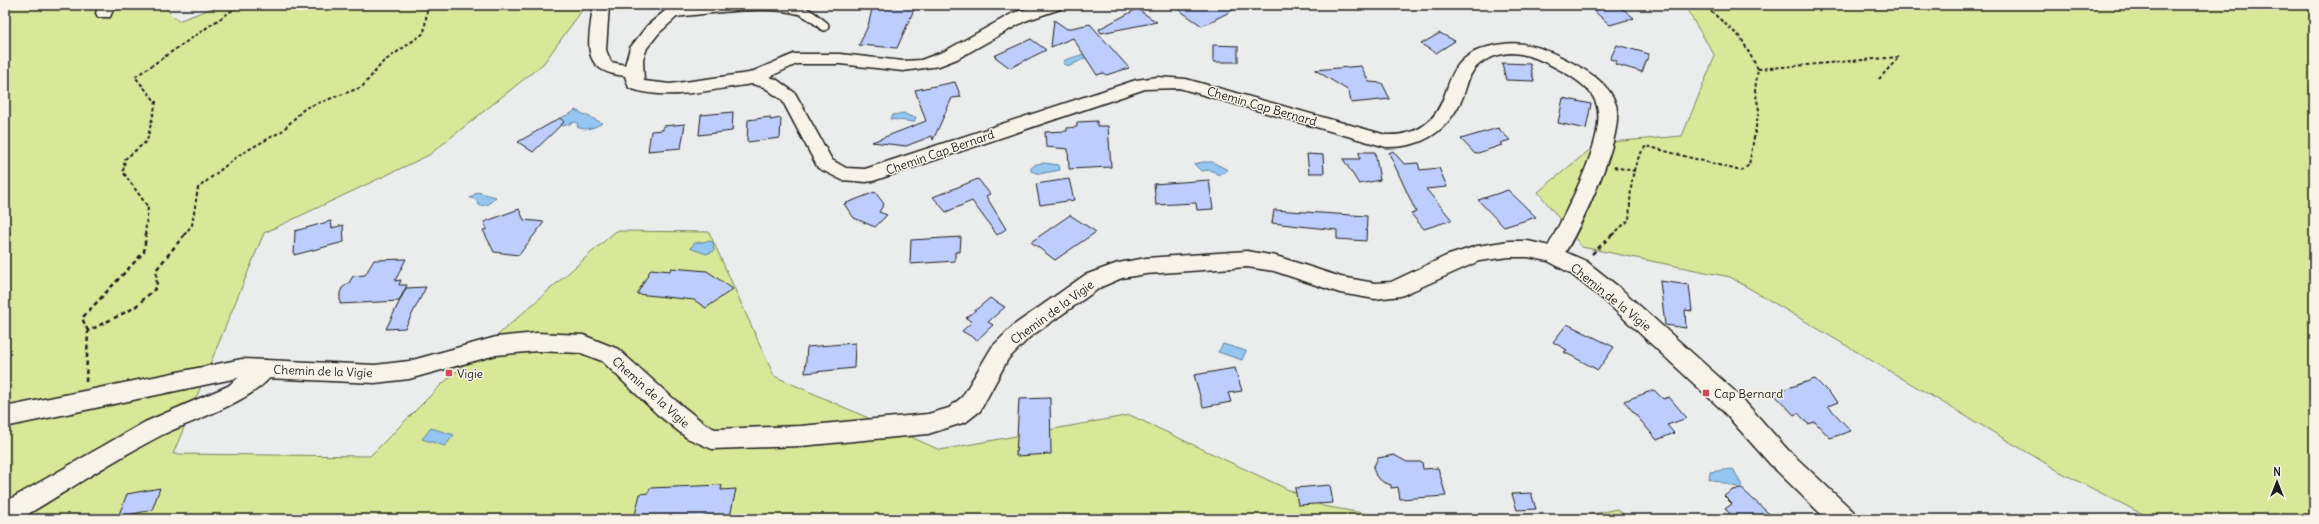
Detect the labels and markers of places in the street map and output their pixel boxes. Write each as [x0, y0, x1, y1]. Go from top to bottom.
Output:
place label: Vigie [457, 366, 483, 381]
marker: Vigie [444, 368, 454, 378]
place label: Cap Bernard [1714, 386, 1783, 401]
marker: Cap Bernard [1701, 388, 1711, 398]

